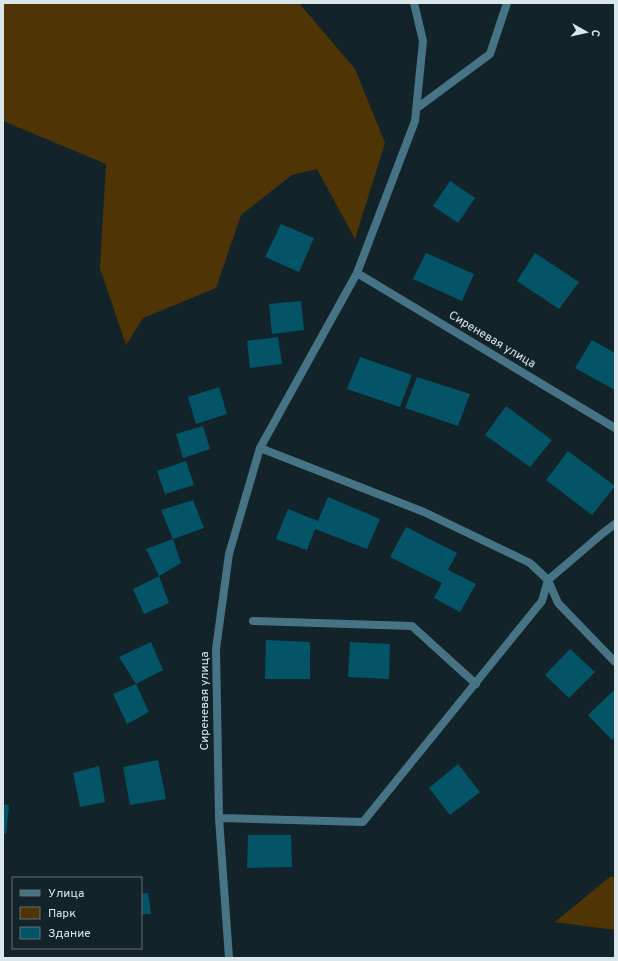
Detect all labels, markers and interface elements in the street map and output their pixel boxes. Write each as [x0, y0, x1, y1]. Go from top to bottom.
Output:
north arrow [566, 12, 606, 52]
text: С [587, 29, 602, 38]
street label: Сиреневая улица [445, 308, 539, 372]
street label: Сиреневая улица [197, 651, 213, 751]
legend [12, 877, 142, 949]
text: Улица [48, 886, 84, 902]
text: Парк [48, 906, 76, 922]
text: Здание [48, 926, 91, 942]

